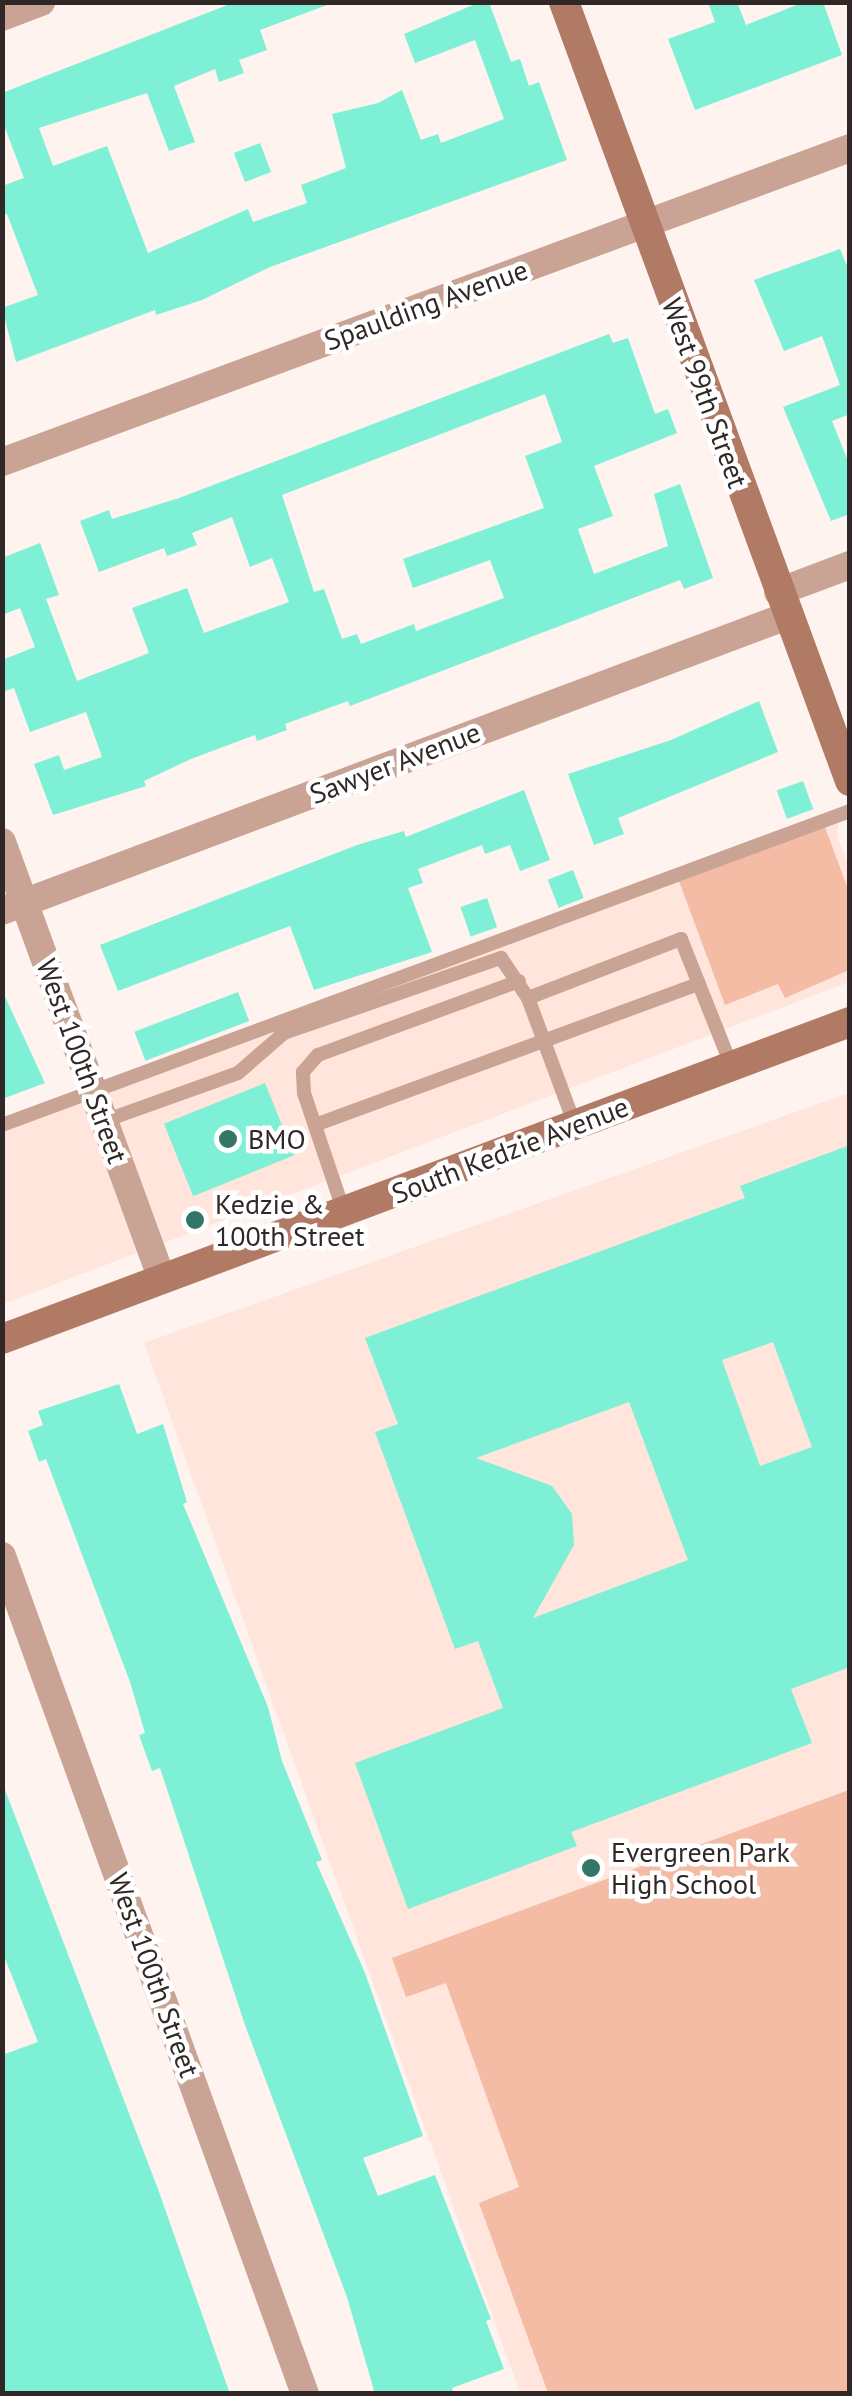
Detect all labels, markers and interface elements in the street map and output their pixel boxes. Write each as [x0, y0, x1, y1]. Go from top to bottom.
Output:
street label: Spaulding Avenue [319, 252, 533, 358]
street label: West 99th Street [655, 294, 755, 492]
street label: Sawyer Avenue [305, 715, 485, 811]
street label: West 100th Street [30, 954, 134, 1168]
street label: South Kedzie Avenue [387, 1089, 633, 1211]
place label: BMO [248, 1122, 306, 1156]
marker: BMO [217, 1128, 239, 1150]
place label: Kedzie & 100th Street [215, 1187, 365, 1253]
marker: Kedzie & 100th Street [184, 1209, 206, 1231]
place label: Evergreen Park High School [611, 1835, 790, 1901]
marker: Evergreen Park High School [580, 1857, 602, 1879]
street label: West 100th Street [102, 1868, 206, 2082]

